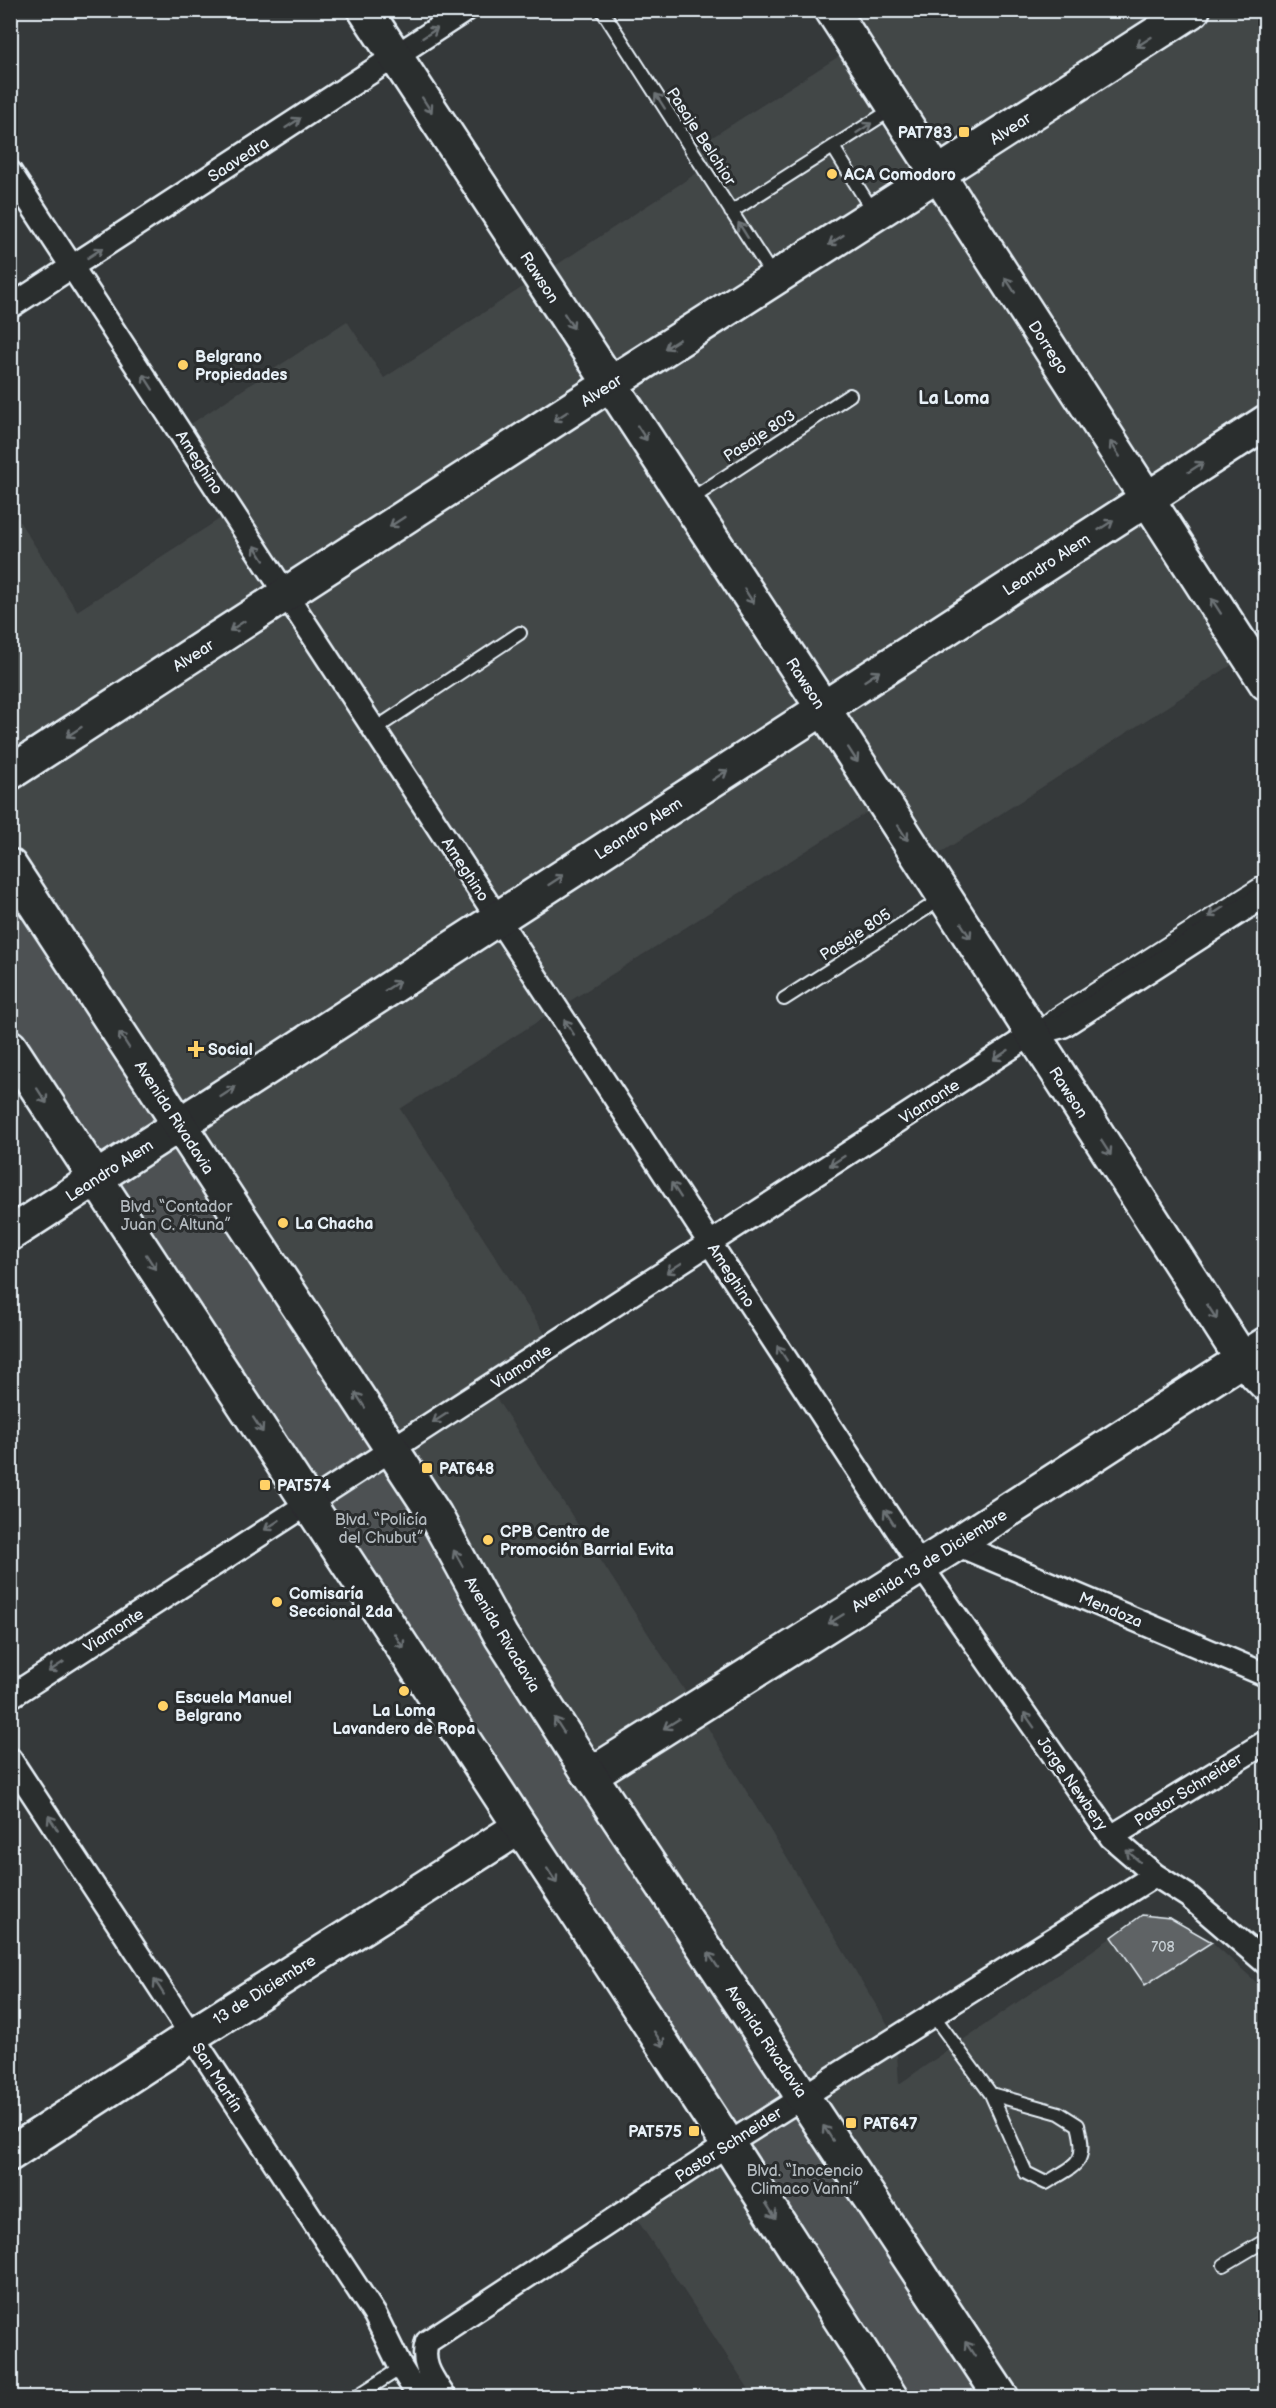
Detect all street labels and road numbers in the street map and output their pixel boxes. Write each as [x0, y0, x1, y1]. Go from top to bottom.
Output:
street label: Pasaje Belchior [662, 84, 740, 190]
street label: Alvear [987, 109, 1035, 150]
street label: Saavedra [205, 134, 273, 187]
street label: Rawson [515, 249, 562, 307]
street label: Dorrego [1024, 318, 1072, 378]
street label: Alvear [578, 371, 626, 412]
street label: Pasaje 803 [720, 406, 799, 466]
street label: Ameghino [171, 427, 226, 498]
street label: Leandro Alem [1000, 530, 1094, 601]
street label: Alvear [170, 636, 218, 677]
street label: Rawson [781, 655, 828, 713]
street label: Leandro Alem [592, 794, 686, 865]
street label: Ameghino [437, 834, 492, 905]
street label: Pasaje 805 [817, 905, 895, 965]
street label: Avenida Rivadavia [130, 1058, 218, 1178]
street label: Rawson [1044, 1064, 1091, 1122]
street label: Viamonte [896, 1076, 964, 1129]
street label: Leandro Alem [63, 1136, 157, 1207]
street label: Ameghino [703, 1240, 758, 1311]
street label: Viamonte [488, 1341, 556, 1394]
street label: Avenida 13 de Diciembre [849, 1505, 1011, 1617]
street label: Avenida Rivadavia [460, 1574, 544, 1696]
street label: Mendoza [1076, 1589, 1145, 1632]
street label: Viamonte [80, 1605, 148, 1658]
street label: Jorge Newbery [1032, 1733, 1112, 1835]
street label: Pastor Schneider [1131, 1749, 1246, 1831]
street label: 13 de Diciembre [210, 1951, 320, 2030]
street label: Avenida Rivadavia [721, 1982, 810, 2102]
street label: San Martín [187, 2040, 246, 2116]
street label: Pastor Schneider [672, 2104, 786, 2187]

